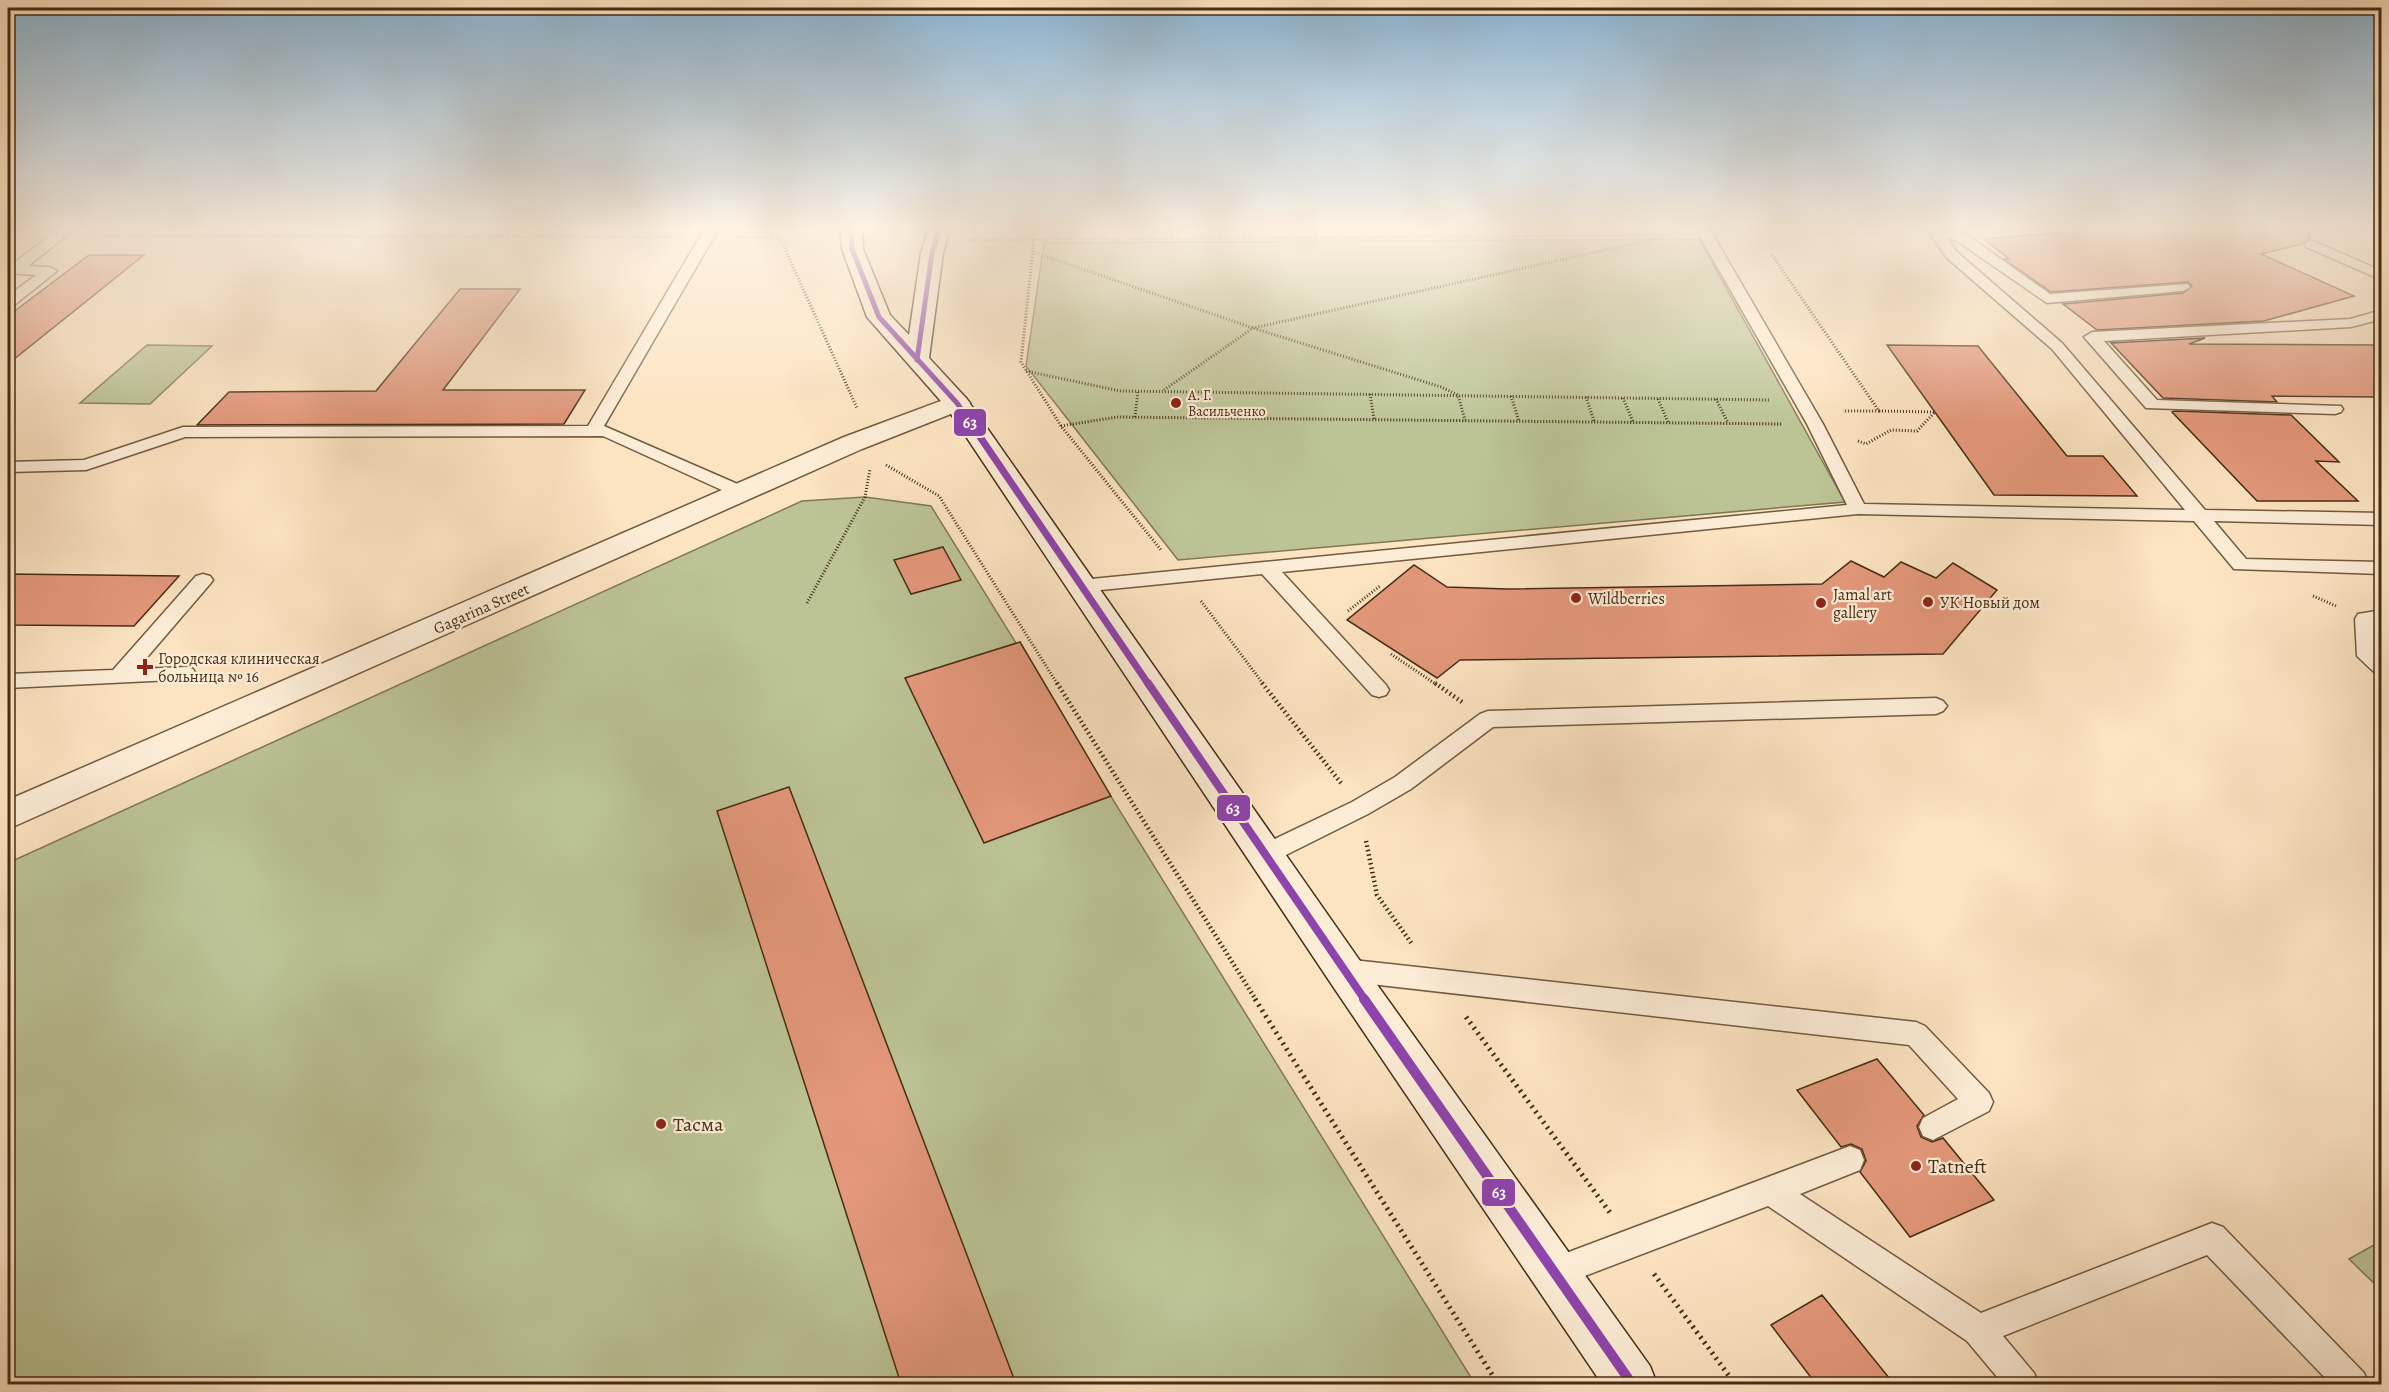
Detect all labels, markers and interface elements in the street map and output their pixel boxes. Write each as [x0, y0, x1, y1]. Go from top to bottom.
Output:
place label: А. Г. Васильченко [1187, 386, 1265, 421]
marker: А. Г. Васильченко [1169, 396, 1183, 410]
line badge: 63 [953, 408, 987, 437]
text: 63 [963, 412, 977, 434]
street label: Gagarina Street [430, 578, 533, 640]
place label: Jamal art gallery [1833, 584, 1892, 624]
place label: Wildberries [1587, 588, 1665, 610]
marker: Wildberries [1569, 591, 1583, 605]
place label: УК Новый дом [1940, 592, 2040, 614]
marker: УК Новый дом [1921, 595, 1935, 609]
marker: Jamal art gallery [1814, 596, 1828, 610]
place label: Городская клиническая больница № 16 [158, 648, 320, 688]
marker: Городская клиническая больница № 16 [136, 658, 154, 676]
line badge: 63 [1216, 794, 1251, 822]
text: 63 [1226, 798, 1240, 820]
place label: Тасма [673, 1111, 724, 1138]
marker: Тасма [654, 1117, 668, 1131]
place label: Tatneft [1928, 1153, 1987, 1180]
marker: Tatneft [1909, 1159, 1923, 1173]
line badge: 63 [1481, 1178, 1516, 1207]
text: 63 [1492, 1182, 1506, 1204]

